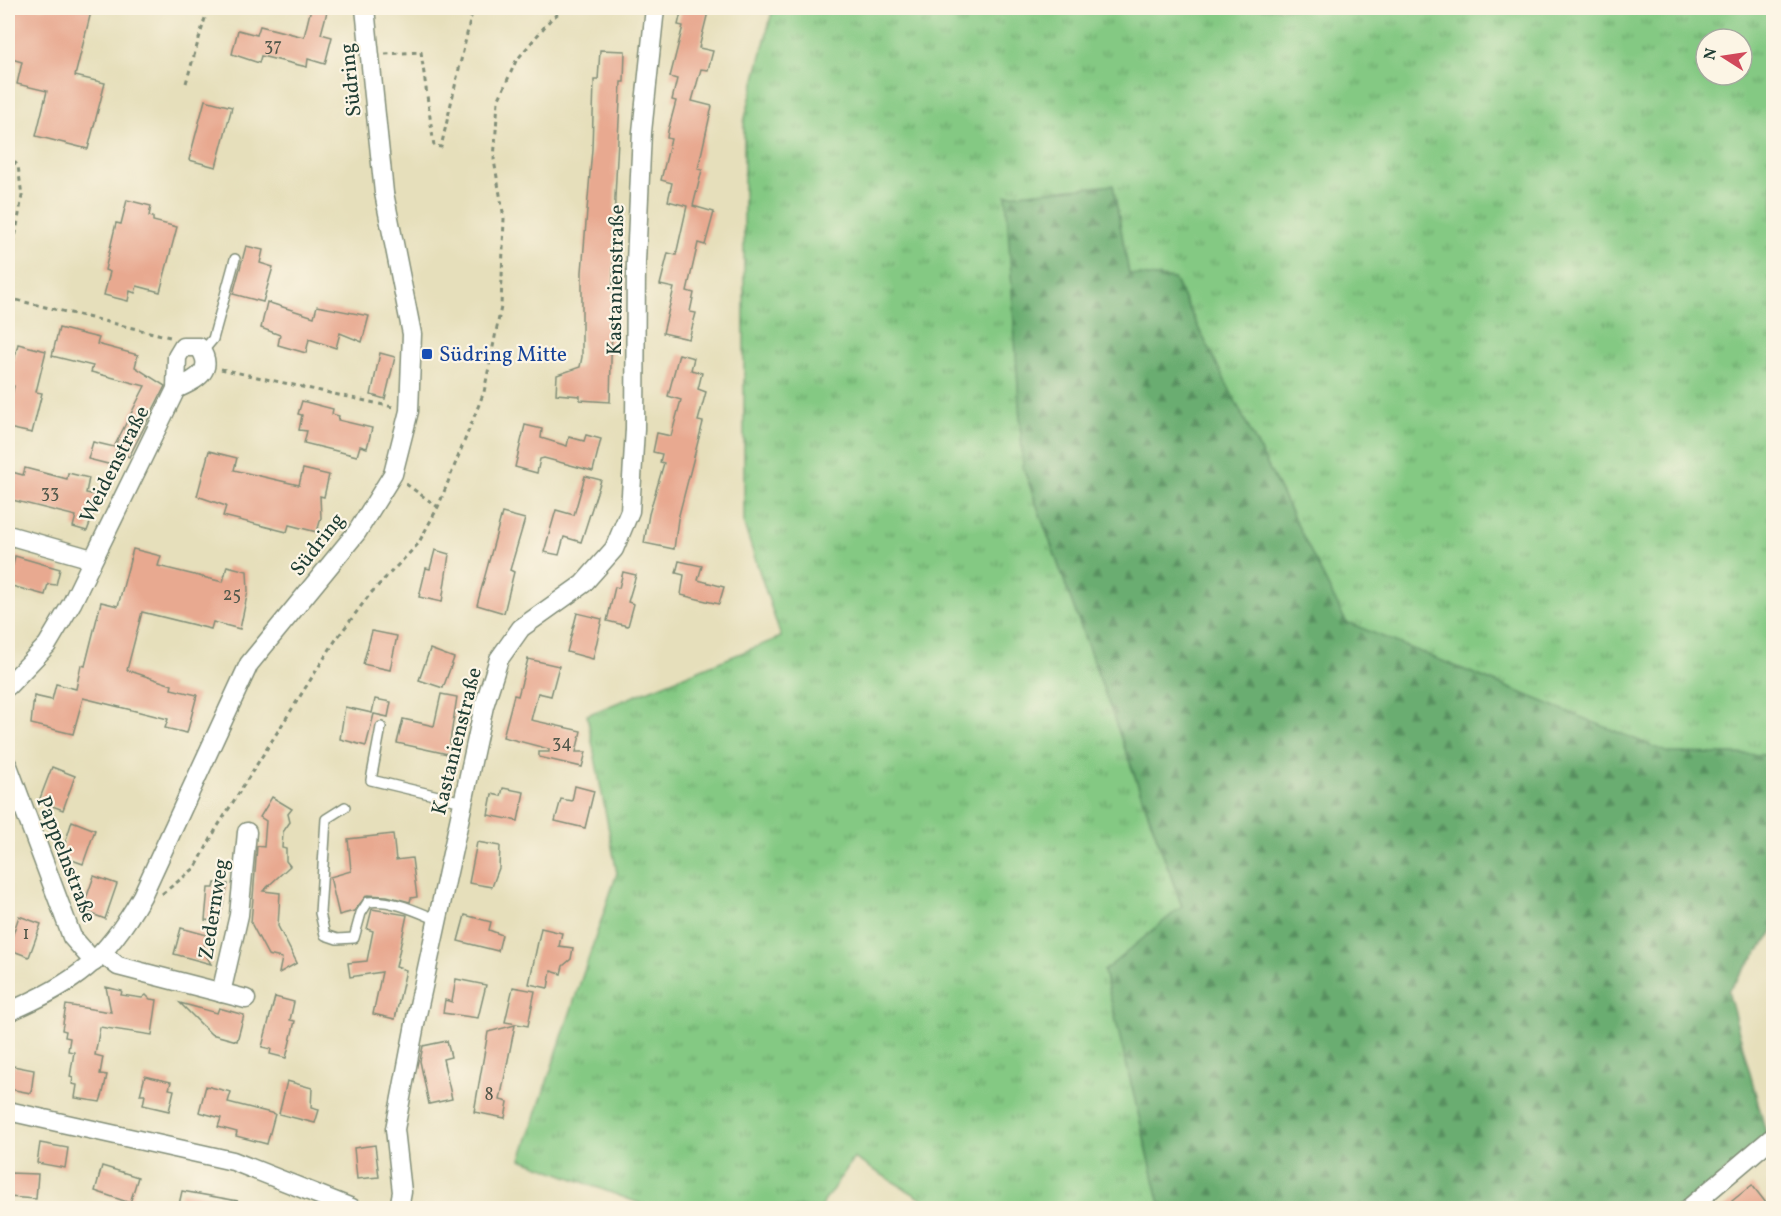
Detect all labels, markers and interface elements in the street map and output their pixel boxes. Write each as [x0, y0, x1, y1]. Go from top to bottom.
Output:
north arrow [1694, 27, 1754, 87]
house number: 37 [264, 34, 282, 59]
street label: Südring [333, 42, 370, 118]
text: N [1699, 46, 1723, 62]
street label: Kastanienstraße [601, 204, 632, 356]
place label: Südring Mitte [439, 341, 567, 370]
marker: Südring Mitte [420, 347, 434, 361]
street label: Weidenstraße [73, 401, 157, 528]
house number: 33 [41, 481, 59, 506]
street label: Südring [284, 507, 352, 583]
house number: 25 [223, 583, 241, 608]
street label: Kastanienstraße [425, 665, 490, 818]
house number: 34 [552, 731, 572, 756]
street label: Pappelnstraße [28, 792, 103, 927]
street label: Zedernweg [192, 856, 237, 962]
house number: 1 [23, 922, 29, 947]
house number: 8 [484, 1083, 494, 1108]

